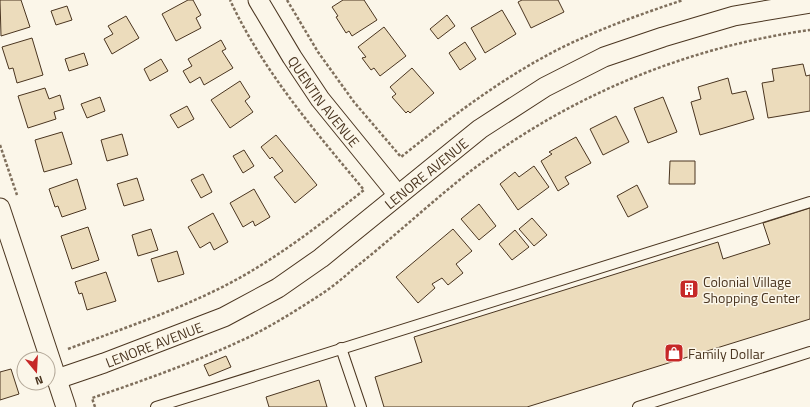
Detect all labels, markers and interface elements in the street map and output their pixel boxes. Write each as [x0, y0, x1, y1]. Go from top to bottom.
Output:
street label: QUENTIN AVENUE [283, 51, 365, 151]
street label: LENORE AVENUE [379, 132, 473, 213]
place label: Colonial Village Shopping Center [703, 271, 800, 308]
building icon: Colonial Village Shopping Center [678, 278, 700, 300]
street label: LENORE AVENUE [102, 316, 206, 372]
shop icon: Family Dollar [663, 342, 685, 364]
place label: Family Dollar [688, 343, 765, 364]
north arrow [16, 351, 56, 391]
text: N [33, 372, 45, 389]

